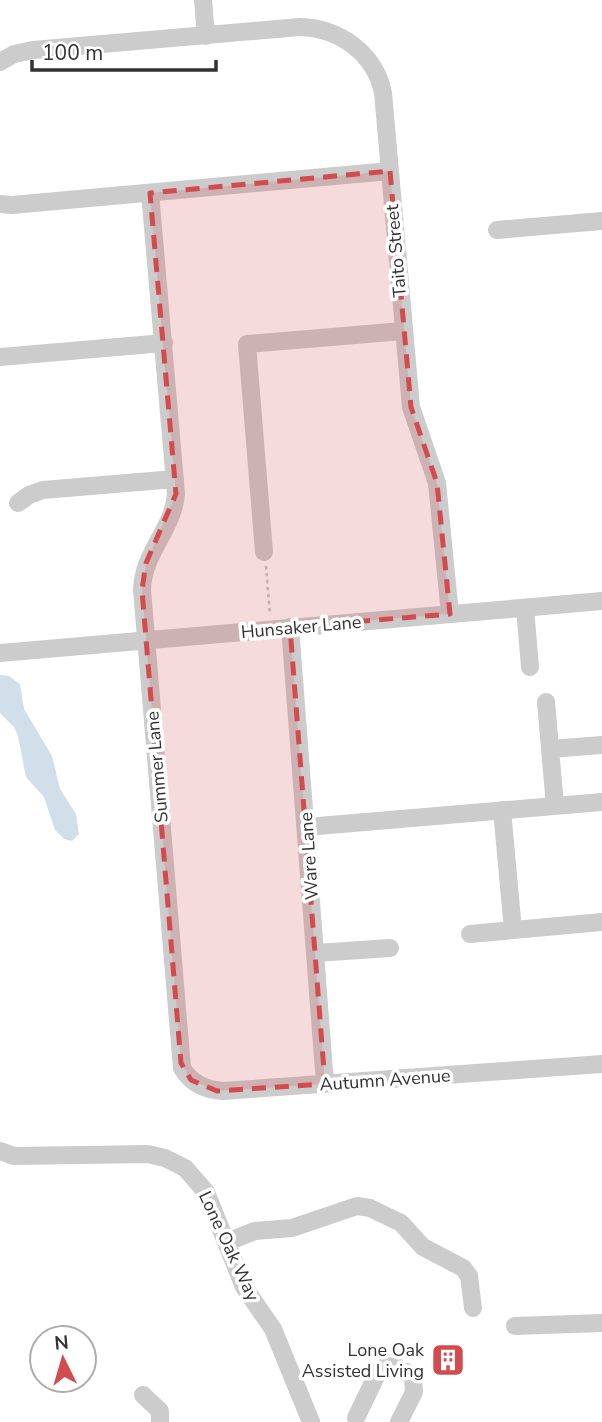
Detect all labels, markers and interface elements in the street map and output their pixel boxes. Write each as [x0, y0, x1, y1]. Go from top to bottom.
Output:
scale bar [32, 28, 215, 72]
text: 100 m [42, 39, 103, 67]
street label: Taito Street [380, 203, 412, 298]
street label: Hunsaker Lane [240, 610, 362, 644]
street label: Summer Lane [140, 710, 174, 824]
street label: Ware Lane [294, 811, 324, 901]
street label: Autumn Avenue [319, 1063, 451, 1097]
street label: Lone Oak Way [193, 1187, 265, 1305]
north arrow [28, 1324, 98, 1394]
text: N [53, 1329, 70, 1357]
place label: Lone Oak Assisted Living [302, 1338, 425, 1383]
building icon: Lone Oak Assisted Living [429, 1341, 467, 1379]

